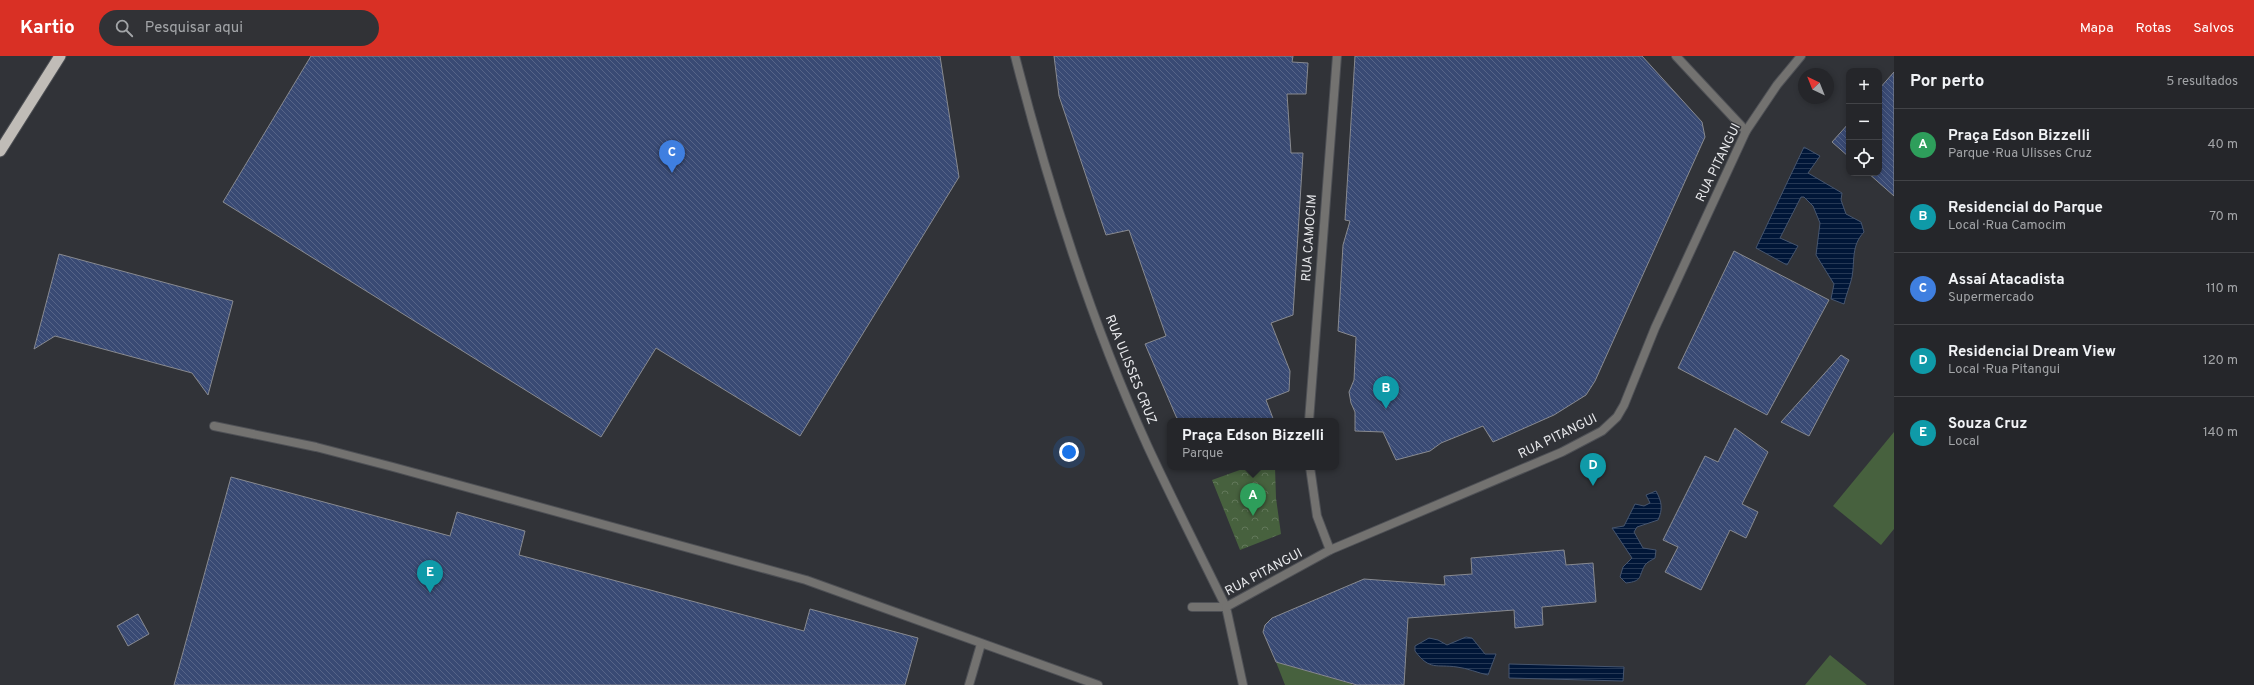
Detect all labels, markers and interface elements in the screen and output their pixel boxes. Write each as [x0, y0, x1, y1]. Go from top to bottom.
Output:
search box [99, 10, 379, 46]
text: Kartio [20, 16, 75, 40]
icon: search [113, 17, 135, 39]
text: Pesquisar aqui [145, 19, 243, 38]
text: Mapa [2080, 20, 2114, 37]
text: Rotas [2136, 20, 2171, 37]
text: Salvos [2193, 20, 2234, 37]
north arrow [1798, 68, 1834, 104]
map controls [1846, 68, 1882, 176]
button: + [1846, 68, 1882, 104]
text: Por perto [1910, 71, 1984, 93]
text: 5 resultados [2166, 74, 2238, 90]
button: − [1846, 104, 1882, 140]
street label: RUA PITANGUI [1693, 121, 1745, 205]
text: Praça Edson Bizzelli [1948, 127, 2090, 146]
text: A [1918, 137, 1928, 153]
text: 40 m [2208, 137, 2238, 153]
pin: C [659, 140, 685, 173]
button: locate [1846, 140, 1882, 176]
text: Parque · Rua Ulisses Cruz [1948, 146, 2092, 162]
street label: RUA CAMOCIM [1299, 194, 1321, 282]
text: Residencial do Parque [1948, 199, 2103, 218]
text: B [1919, 209, 1927, 225]
text: 70 m [2209, 209, 2238, 225]
text: Local · Rua Camocim [1948, 218, 2066, 234]
text: Assaí Atacadista [1948, 271, 2065, 290]
text: C [1919, 281, 1927, 297]
text: 110 m [2206, 281, 2238, 297]
text: Supermercado [1948, 290, 2034, 306]
street label: RUA ULISSES CRUZ [1101, 313, 1159, 427]
text: Residencial Dream View [1948, 343, 2116, 362]
text: D [1918, 353, 1928, 369]
text: 120 m [2203, 353, 2238, 369]
text: Local · Rua Pitangui [1948, 362, 2060, 378]
pin: B [1373, 376, 1399, 409]
street label: RUA PITANGUI [1516, 411, 1600, 463]
text: Souza Cruz [1948, 415, 2027, 434]
popup [1167, 418, 1339, 470]
text: E [1919, 425, 1927, 441]
text: 140 m [2203, 425, 2238, 441]
text: Praça Edson Bizzelli [1182, 427, 1324, 446]
text: Local [1948, 434, 1979, 450]
your location [1059, 442, 1079, 462]
text: Parque [1182, 446, 1223, 462]
pin: D [1580, 453, 1606, 486]
pin: A [1240, 483, 1266, 516]
street label: RUA PITANGUI [1222, 546, 1306, 600]
pin: E [417, 560, 443, 593]

